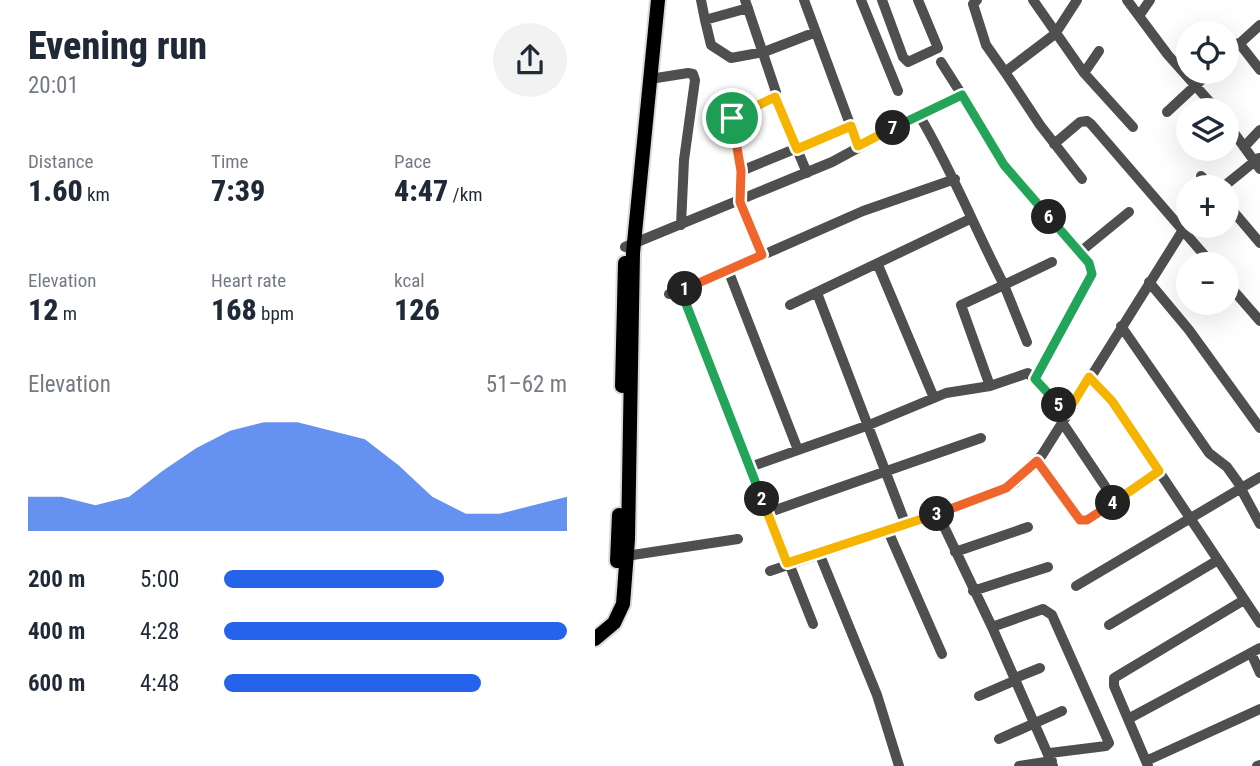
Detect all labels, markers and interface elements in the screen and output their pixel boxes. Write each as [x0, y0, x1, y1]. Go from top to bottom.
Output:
map controls [1176, 21, 1239, 315]
button: locate [1176, 21, 1239, 84]
button: share [493, 23, 567, 97]
text: Evening run [28, 24, 207, 68]
text: 20:01 [28, 72, 79, 99]
pin [702, 88, 762, 148]
button: layers [1176, 98, 1239, 161]
icon: arrive [713, 99, 751, 137]
pin: 7 [875, 110, 911, 146]
text: 7 [888, 116, 897, 139]
text: Distance [28, 150, 93, 173]
text: Time [211, 150, 248, 173]
text: Pace [394, 150, 431, 173]
text: 1.60 [28, 173, 83, 208]
text: 7:39 [211, 173, 265, 208]
text: 4:47 [394, 173, 448, 208]
button: + [1176, 175, 1239, 238]
text: km [83, 183, 110, 206]
text: /km [448, 183, 483, 206]
pin: 6 [1031, 200, 1067, 234]
text: 6 [1044, 205, 1053, 228]
button: − [1176, 252, 1239, 315]
text: Elevation [28, 269, 96, 292]
text: Heart rate [211, 269, 286, 292]
text: kcal [394, 269, 425, 292]
pin: 1 [667, 272, 703, 306]
text: 1 [680, 277, 689, 300]
text: 12 [28, 292, 59, 327]
text: 168 [211, 292, 257, 327]
text: 126 [394, 292, 440, 327]
text: m [59, 302, 77, 325]
text: bpm [257, 302, 294, 325]
text: Elevation [28, 371, 111, 398]
text: 51–62 m [486, 371, 567, 398]
pin: 5 [1042, 388, 1077, 422]
text: 5 [1054, 393, 1063, 416]
pin: 2 [745, 482, 779, 516]
pin: 4 [1095, 486, 1131, 520]
text: 2 [757, 487, 766, 510]
text: 4 [1108, 491, 1117, 514]
pin: 3 [919, 496, 955, 532]
text: 3 [932, 502, 941, 525]
text: 200 m [28, 566, 85, 593]
text: 5:00 [140, 566, 179, 593]
text: 400 m [28, 618, 85, 645]
text: 4:28 [140, 618, 179, 645]
text: 600 m [28, 670, 85, 697]
text: 4:48 [140, 670, 179, 697]

